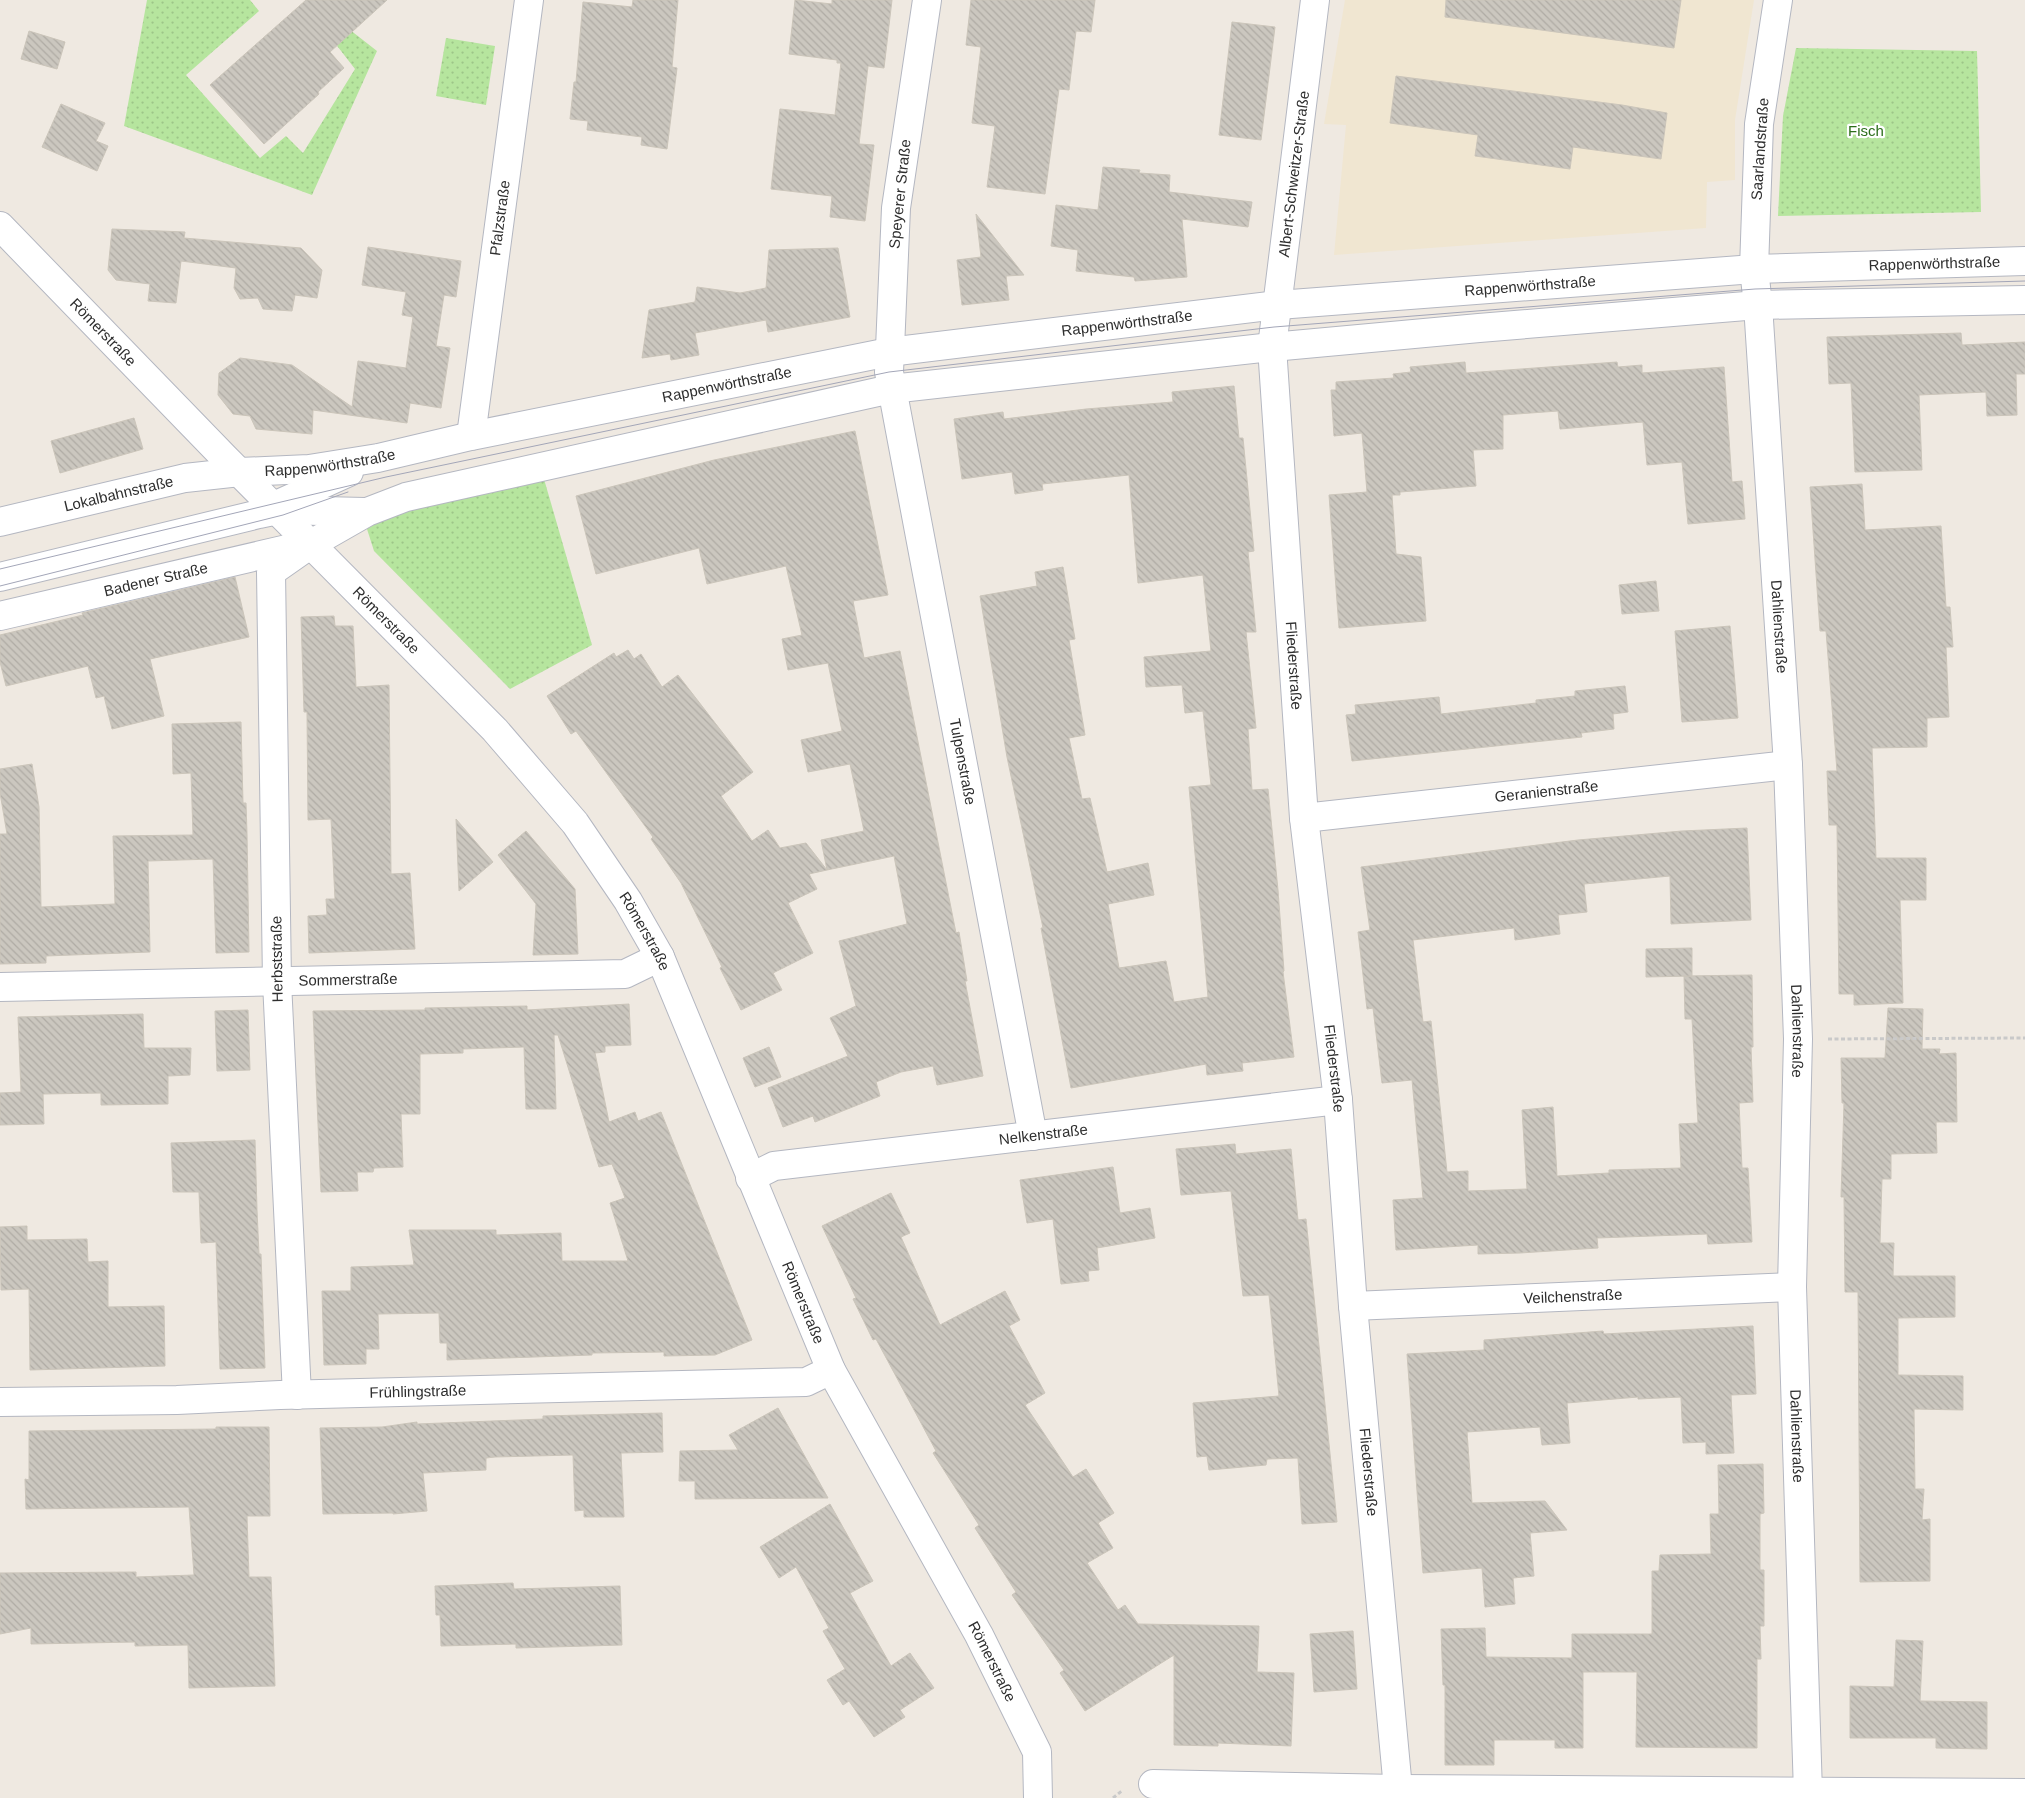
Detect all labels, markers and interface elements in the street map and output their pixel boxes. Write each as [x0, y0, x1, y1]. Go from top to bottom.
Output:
street label: Albert-Schweitzer-Straße [1275, 90, 1312, 258]
street label: Saarlandstraße [1747, 97, 1772, 201]
park label: Fisch [1848, 122, 1884, 139]
street label: Speyerer Straße [885, 138, 914, 250]
street label: Pfalzstraße [486, 179, 513, 257]
street label: Rappenwörthstraße [1868, 253, 2000, 274]
street label: Rappenwörthstraße [1464, 272, 1596, 299]
street label: Römerstraße [67, 295, 140, 369]
street label: Rappenwörthstraße [1060, 306, 1193, 339]
street label: Rappenwörthstraße [661, 363, 793, 405]
street label: Rappenwörthstraße [264, 445, 397, 479]
street label: Lokalbahnstraße [62, 472, 175, 514]
street label: Badener Straße [102, 559, 209, 599]
street label: Dahlienstraße [1768, 579, 1791, 674]
street label: Römerstraße [350, 583, 423, 657]
street label: Fliederstraße [1283, 621, 1306, 710]
street label: Tulpenstraße [946, 717, 979, 806]
street label: Geranienstraße [1494, 777, 1599, 805]
street label: Römerstraße [616, 888, 674, 973]
street label: Herbststraße [267, 916, 286, 1003]
street label: Sommerstraße [298, 970, 398, 989]
street label: Dahlienstraße [1788, 984, 1807, 1078]
street label: Fliederstraße [1321, 1023, 1348, 1113]
street label: Nelkenstraße [998, 1120, 1089, 1148]
street label: Römerstraße [779, 1259, 828, 1346]
street label: Veilchenstraße [1523, 1285, 1623, 1307]
street label: Frühlingstraße [369, 1381, 466, 1401]
street label: Dahlienstraße [1787, 1389, 1807, 1483]
street label: Fliederstraße [1356, 1427, 1382, 1517]
street label: Römerstraße [965, 1618, 1020, 1704]

